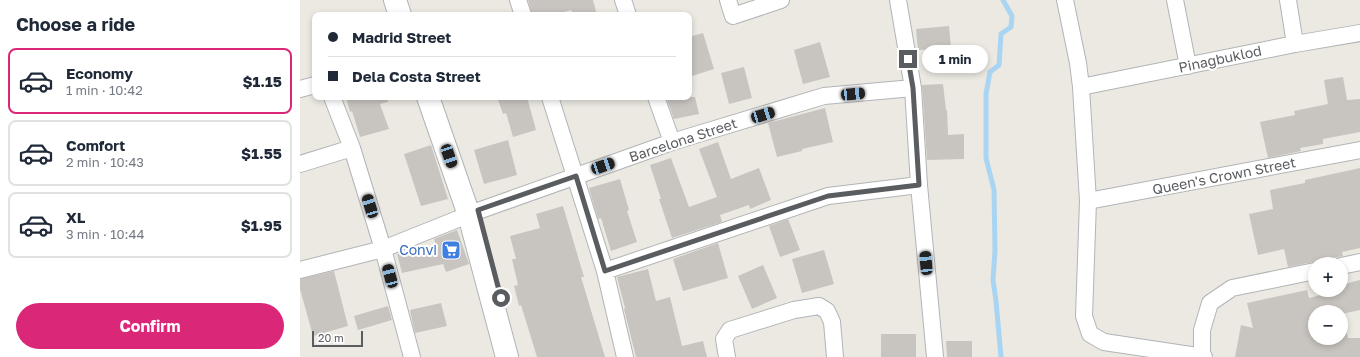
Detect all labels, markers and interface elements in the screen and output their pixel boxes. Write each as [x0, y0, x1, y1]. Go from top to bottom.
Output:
text: Choose a ride [16, 13, 135, 35]
text: Madrid Street [352, 28, 451, 46]
street label: Pinagbuklod [1177, 41, 1263, 76]
callout: 1 min [922, 45, 988, 73]
route end [899, 50, 917, 68]
text: 1 min [939, 51, 971, 67]
icon: car [18, 63, 54, 99]
text: Economy [66, 64, 133, 82]
text: Dela Costa Street [352, 67, 481, 85]
text: $1.15 [243, 72, 282, 90]
text: 1 min · 10:42 [66, 82, 143, 98]
car [841, 87, 865, 101]
car [750, 106, 776, 124]
street label: Barcelona Street [627, 114, 739, 165]
icon: car [18, 135, 54, 171]
text: Comfort [66, 136, 125, 154]
car [439, 143, 459, 169]
text: $1.55 [241, 144, 282, 162]
street label: Queen's Crown Street [1151, 153, 1297, 198]
text: 2 min · 10:43 [66, 154, 144, 170]
car [590, 156, 616, 176]
car [361, 193, 379, 219]
icon: car [18, 207, 54, 243]
text: XL [66, 208, 85, 226]
text: $1.95 [241, 216, 282, 234]
text: 3 min · 10:44 [66, 226, 144, 242]
supermarket icon: Convi [440, 239, 462, 261]
place label: Convi [399, 241, 437, 258]
car [919, 251, 933, 275]
map controls [1308, 257, 1348, 345]
button: + [1308, 257, 1348, 297]
car [381, 263, 399, 289]
route start [492, 289, 510, 307]
button: Confirm [16, 303, 284, 349]
button: − [1308, 305, 1348, 345]
scale bar [312, 329, 363, 348]
text: 20 m [318, 331, 344, 344]

